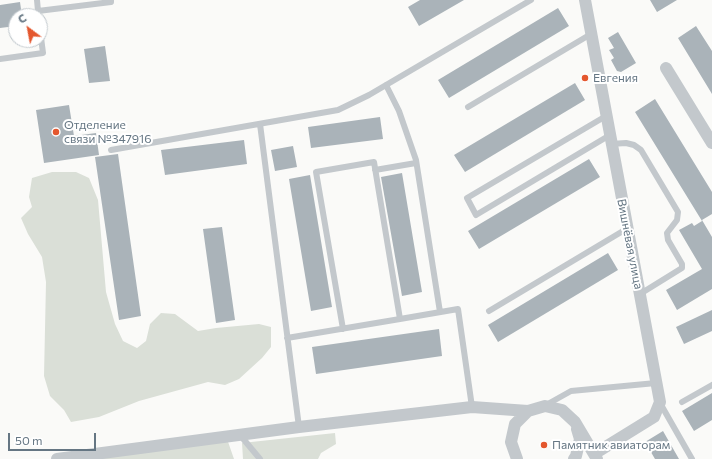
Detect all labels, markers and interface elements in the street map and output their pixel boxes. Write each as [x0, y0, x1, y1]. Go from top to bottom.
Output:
north arrow [8, 8, 48, 48]
text: С [15, 11, 29, 26]
place label: Евгения [593, 71, 638, 85]
marker: Евгения [580, 73, 590, 83]
place label: Отделение связи №347916 [64, 118, 151, 146]
marker: Отделение связи №347916 [51, 127, 61, 137]
street label: Вишнёвая улица [614, 198, 646, 290]
scale bar [10, 425, 98, 451]
text: 50 m [15, 433, 43, 447]
place label: Памятник авиаторам [552, 438, 670, 452]
marker: Памятник авиаторам [539, 440, 549, 450]

